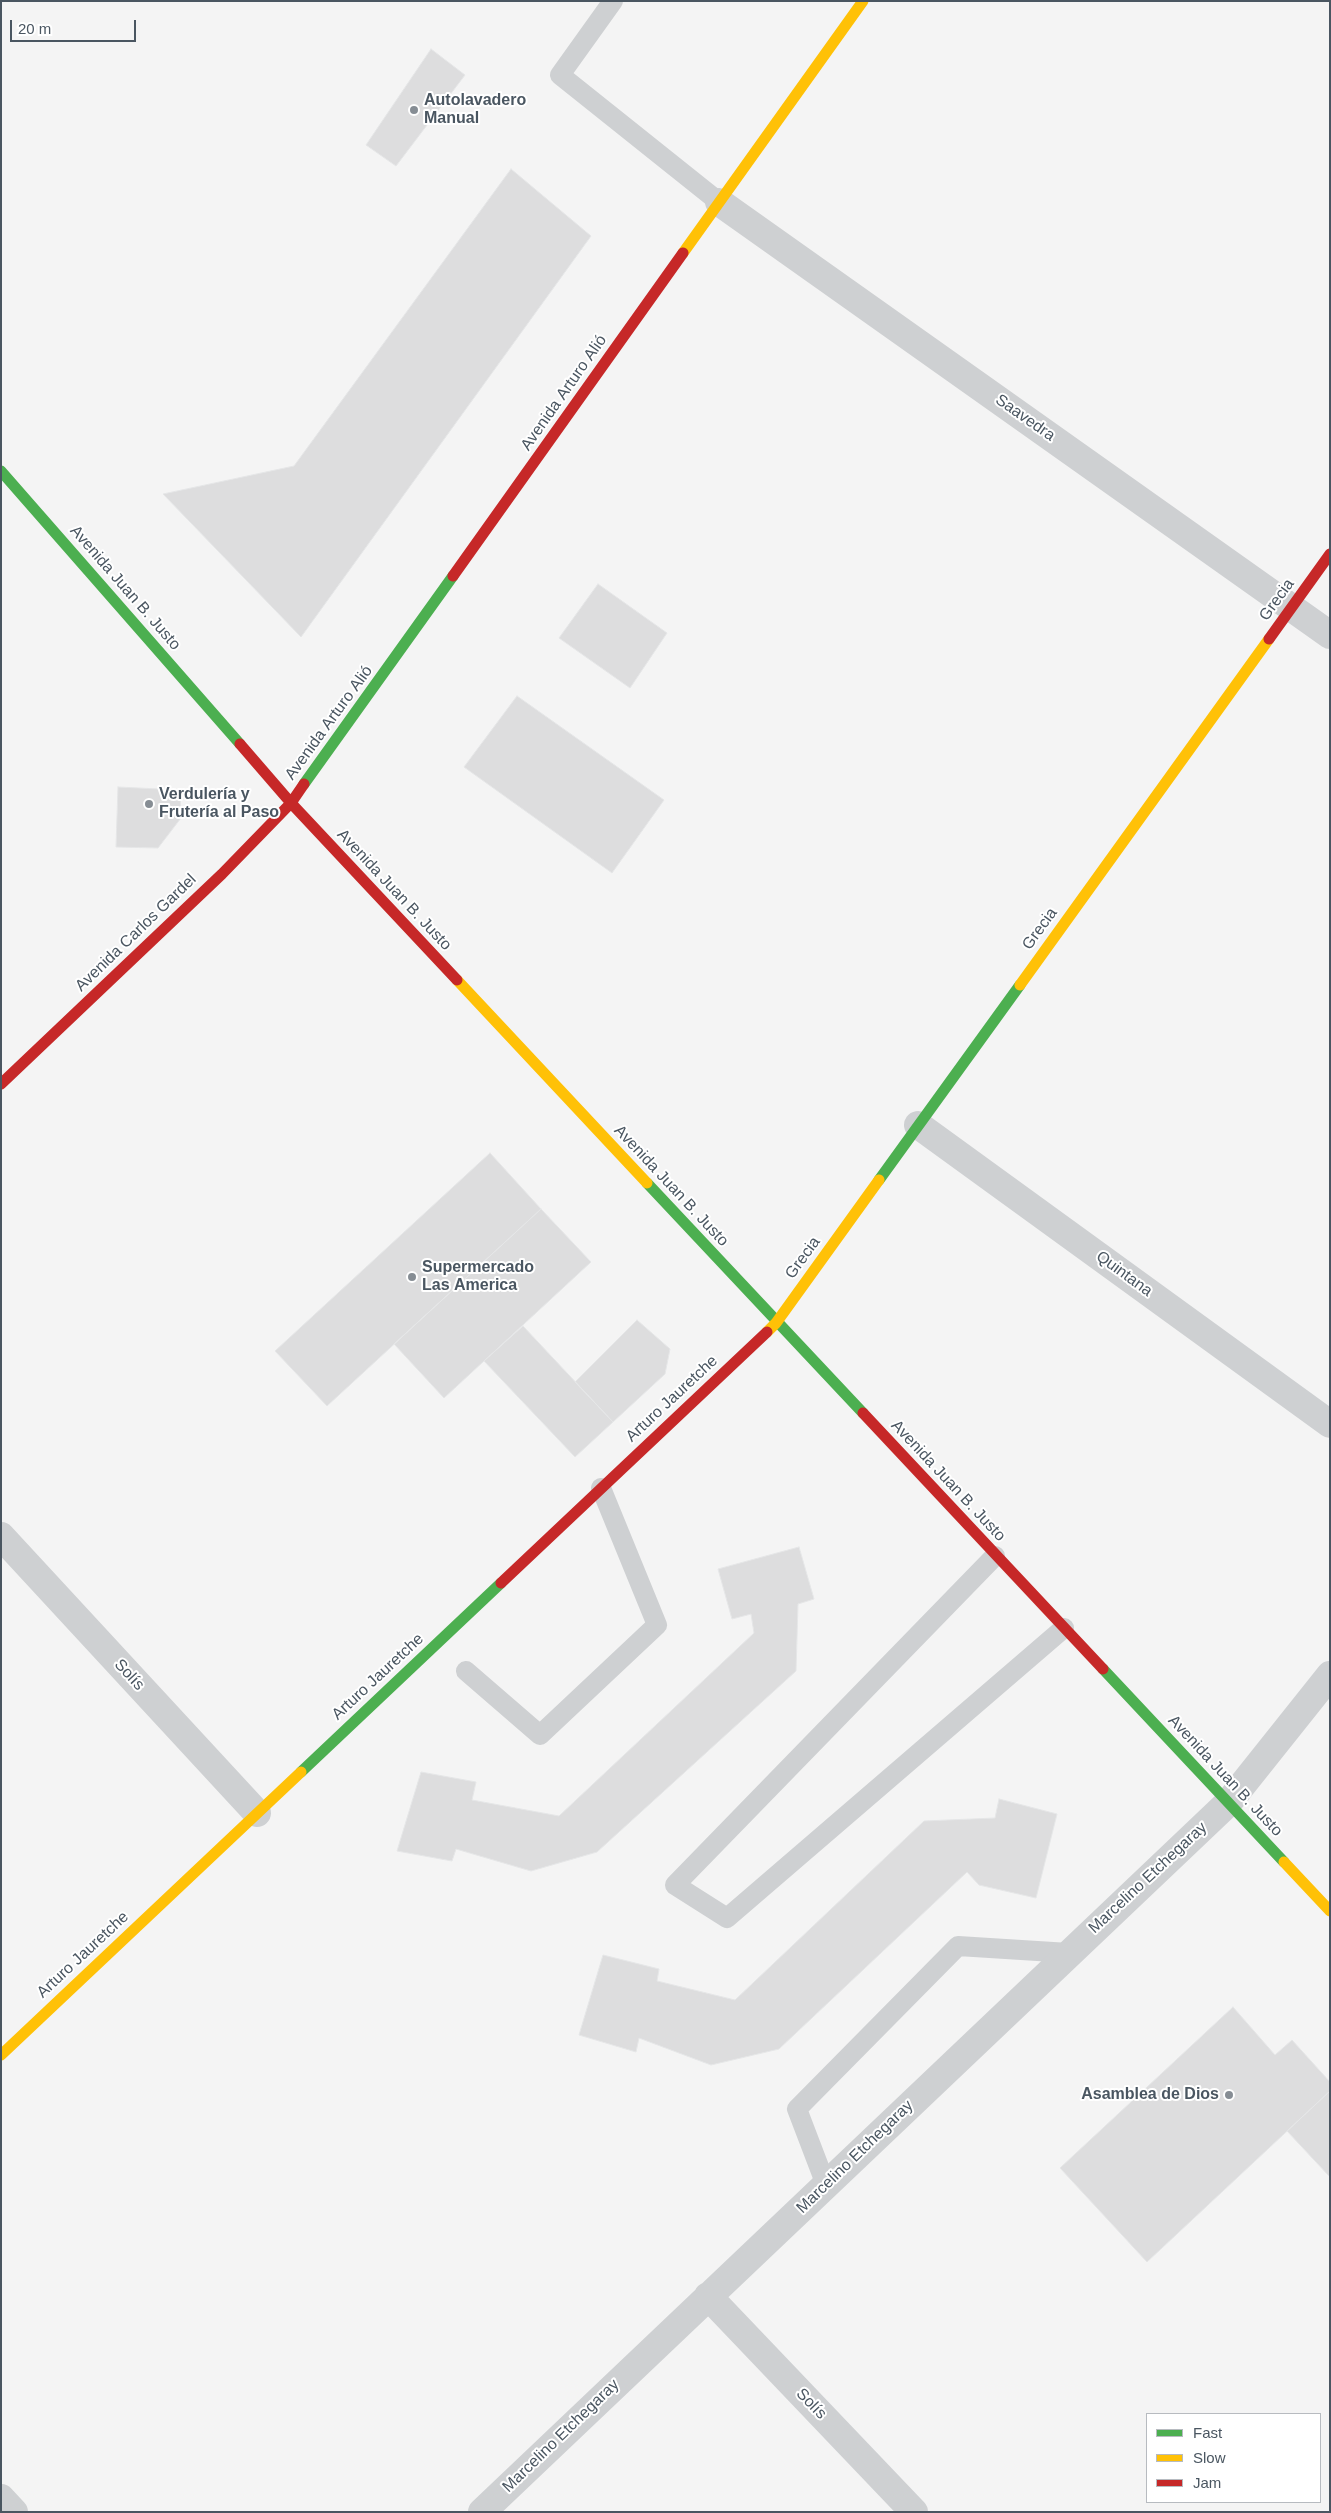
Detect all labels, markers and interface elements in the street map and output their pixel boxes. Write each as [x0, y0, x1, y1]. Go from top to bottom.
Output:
scale bar [12, 10, 139, 42]
text: 20 m [18, 20, 51, 37]
place label: Autolavadero Manual [424, 91, 526, 129]
marker: Autolavadero Manual [408, 104, 420, 116]
street label: Avenida Arturo Alió [517, 332, 611, 454]
street label: Saavedra [991, 390, 1059, 446]
street label: Avenida Juan B. Justo [66, 522, 184, 654]
street label: Grecia [1255, 575, 1299, 625]
street label: Avenida Arturo Alió [281, 662, 377, 784]
place label: Verdulería y Frutería al Paso [159, 785, 279, 823]
marker: Verdulería y Frutería al Paso [143, 798, 155, 810]
street label: Avenida Juan B. Justo [333, 825, 455, 955]
street label: Avenida Carlos Gardel [72, 870, 200, 996]
street label: Grecia [1018, 904, 1062, 954]
street label: Avenida Juan B. Justo [610, 1121, 732, 1251]
street label: Grecia [781, 1233, 825, 1283]
street label: Quintana [1092, 1247, 1156, 1301]
place label: Supermercado Las America [422, 1258, 534, 1296]
marker: Supermercado Las America [406, 1271, 418, 1283]
street label: Arturo Jauretche [622, 1352, 722, 1446]
street label: Avenida Juan B. Justo [887, 1416, 1009, 1546]
street label: Arturo Jauretche [328, 1630, 428, 1724]
street label: Solís [110, 1655, 148, 1695]
street label: Avenida Juan B. Justo [1164, 1711, 1286, 1841]
street label: Marcelino Etchegaray [1085, 1818, 1211, 1938]
street label: Arturo Jauretche [33, 1908, 133, 2002]
place label: Asamblea de Dios [1081, 2085, 1219, 2105]
marker: Asamblea de Dios [1223, 2089, 1235, 2101]
street label: Marcelino Etchegaray [793, 2096, 917, 2218]
street label: Marcelino Etchegaray [499, 2375, 623, 2497]
street label: Solís [792, 2385, 830, 2423]
legend [1146, 2413, 1321, 2503]
text: Fast [1193, 2424, 1222, 2441]
text: Slow [1193, 2449, 1226, 2466]
text: Jam [1193, 2474, 1221, 2491]

